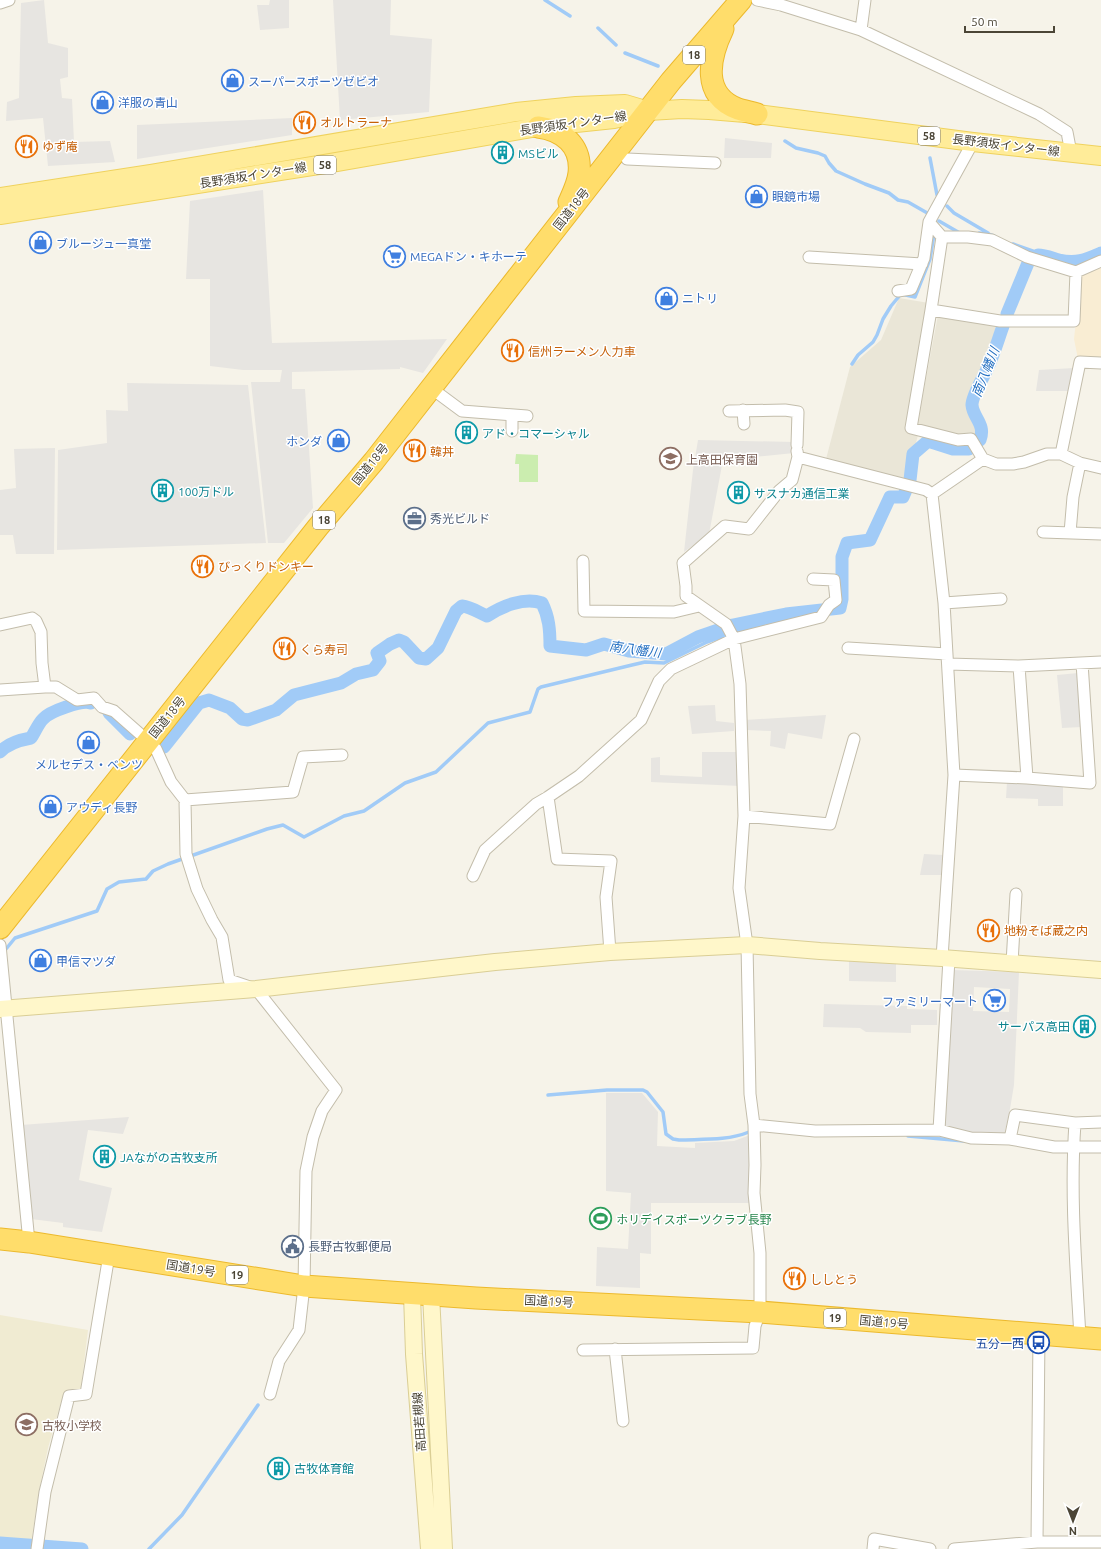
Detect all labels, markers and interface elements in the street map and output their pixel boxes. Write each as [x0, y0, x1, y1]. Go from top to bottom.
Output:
scale bar [965, 8, 1054, 34]
text: 50 m [971, 15, 998, 28]
road number: 18 [683, 46, 705, 64]
shop icon: スーパースポーツゼビオ [220, 68, 246, 94]
place label: スーパースポーツゼビオ [248, 75, 379, 88]
shop icon: 洋服の青山 [89, 89, 115, 115]
place label: 洋服の青山 [118, 96, 178, 109]
restaurant icon: オルトラーナ [291, 109, 317, 135]
street label: 長野須坂インター線 [519, 109, 627, 137]
place label: オルトラーナ [320, 116, 392, 129]
road number: 58 [918, 127, 940, 145]
street label: 長野須坂インター線 [952, 132, 1060, 158]
restaurant icon: ゆず庵 [14, 133, 40, 159]
place label: ゆず庵 [42, 140, 78, 153]
building icon: MSビル [490, 140, 516, 166]
place label: MSビル [518, 147, 559, 160]
road number: 58 [314, 156, 336, 174]
street label: 長野須坂インター線 [199, 160, 307, 190]
shop icon: 眼鏡市場 [744, 183, 770, 209]
street label: 国道18号 [551, 185, 591, 233]
place label: 眼鏡市場 [772, 190, 820, 203]
shop icon: ブルージュ一真堂 [28, 230, 54, 256]
place label: ブルージュ一真堂 [56, 237, 151, 250]
supermarket icon: MEGAドン・キホーテ [381, 243, 407, 269]
place label: MEGAドン・キホーテ [410, 250, 527, 263]
shop icon: ニトリ [653, 285, 679, 311]
place label: ニトリ [682, 292, 718, 305]
restaurant icon: 信州ラーメン人力車 [500, 338, 526, 364]
water label: 南八幡川 [969, 343, 1002, 399]
place label: 信州ラーメン人力車 [528, 345, 636, 358]
building icon: アド・コマーシャル [453, 420, 479, 446]
place label: アド・コマーシャル [482, 427, 590, 440]
shop icon: ホンダ [325, 428, 351, 454]
place label: ホンダ [286, 435, 322, 448]
restaurant icon: 韓丼 [402, 438, 428, 464]
street label: 国道18号 [349, 441, 391, 487]
place label: 韓丼 [430, 445, 454, 458]
school or university icon: 上高田保育園 [657, 446, 683, 472]
place label: 上高田保育園 [686, 453, 758, 466]
building icon: 100万ドル [149, 478, 175, 504]
building icon: サスナカ通信工業 [725, 480, 751, 506]
place label: 100万ドル [178, 485, 234, 498]
place label: サスナカ通信工業 [754, 487, 850, 500]
office icon: 秀光ビルド [401, 505, 427, 531]
road number: 18 [313, 511, 335, 529]
place label: 秀光ビルド [430, 512, 490, 525]
restaurant icon: びっくりドンキー [190, 553, 216, 579]
place label: びっくりドンキー [218, 560, 314, 573]
restaurant icon: くら寿司 [272, 636, 298, 662]
water label: 南八幡川 [608, 638, 664, 660]
place label: くら寿司 [300, 643, 348, 656]
street label: 国道18号 [146, 694, 188, 740]
shop icon: メルセデス・ベンツ [76, 730, 102, 756]
place label: メルセデス・ベンツ [35, 758, 143, 771]
shop icon: アウディ長野 [38, 794, 64, 820]
place label: アウディ長野 [66, 801, 137, 814]
restaurant icon: 地粉そば蔵之内 [975, 917, 1001, 943]
place label: 地粉そば蔵之内 [1004, 924, 1088, 937]
shop icon: 甲信マツダ [27, 948, 53, 974]
place label: 甲信マツダ [56, 955, 116, 968]
supermarket icon: ファミリーマート [981, 988, 1007, 1014]
place label: ファミリーマート [882, 995, 978, 1008]
building icon: サーパス高田 [1072, 1013, 1098, 1039]
place label: サーパス高田 [998, 1020, 1070, 1033]
building icon: JAながの古牧支所 [92, 1144, 118, 1170]
place label: JAながの古牧支所 [120, 1151, 218, 1164]
sports icon: ホリデイスポーツクラブ長野 [588, 1206, 614, 1232]
place label: ホリデイスポーツクラブ長野 [616, 1213, 771, 1226]
public building icon: 長野古牧郵便局 [280, 1233, 306, 1259]
place label: 長野古牧郵便局 [308, 1240, 392, 1253]
street label: 国道19号 [166, 1258, 216, 1278]
road number: 19 [226, 1266, 248, 1284]
restaurant icon: ししとう [781, 1266, 807, 1292]
place label: ししとう [810, 1273, 858, 1286]
street label: 国道19号 [524, 1293, 574, 1309]
road number: 19 [824, 1309, 846, 1327]
street label: 国道19号 [859, 1313, 909, 1331]
bus stop icon: 五分一西 [1026, 1330, 1052, 1356]
place label: 五分一西 [976, 1337, 1024, 1350]
street label: 高田若槻線 [410, 1392, 428, 1452]
school or university icon: 古牧小学校 [14, 1412, 40, 1438]
place label: 古牧小学校 [42, 1419, 102, 1432]
building icon: 古牧体育館 [265, 1455, 291, 1481]
place label: 古牧体育館 [294, 1462, 354, 1475]
north arrow [1053, 1501, 1093, 1541]
text: N [1069, 1525, 1077, 1537]

